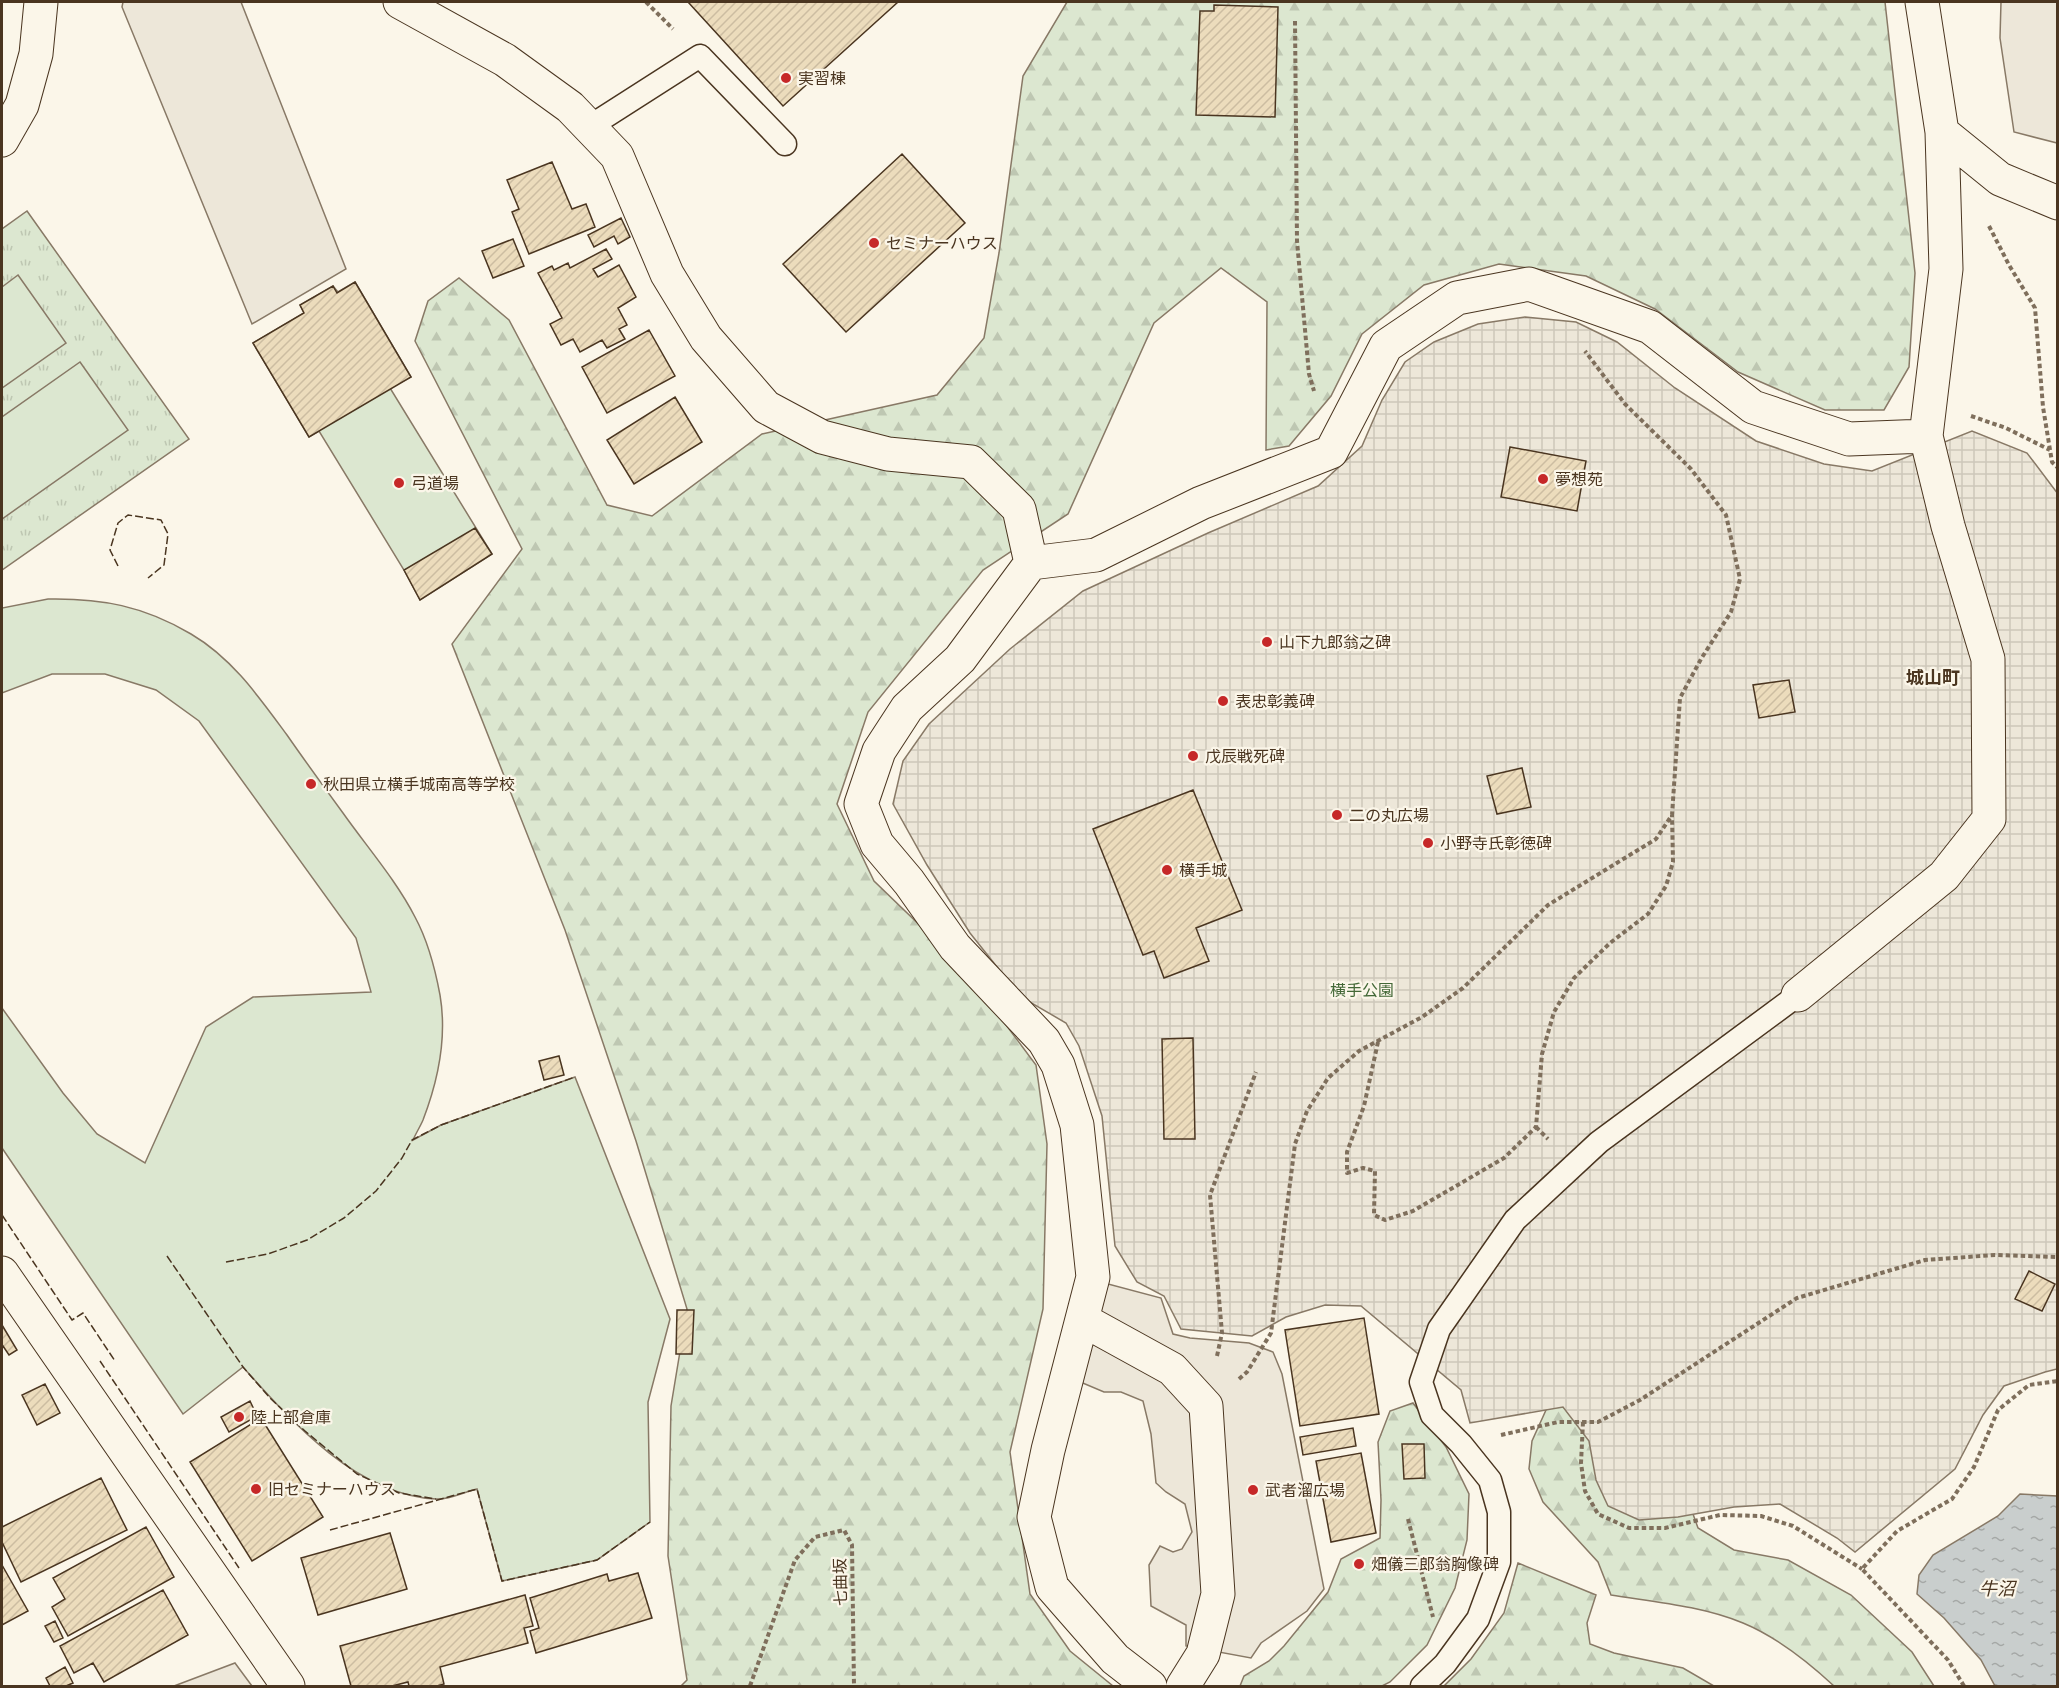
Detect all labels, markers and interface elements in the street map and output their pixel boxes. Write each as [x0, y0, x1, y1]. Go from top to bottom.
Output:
place label: 実習棟 [798, 68, 846, 88]
marker: 実習棟 [779, 71, 793, 85]
place label: セミナーハウス [886, 233, 998, 253]
marker: セミナーハウス [867, 236, 881, 250]
place label: 夢想苑 [1555, 469, 1603, 489]
marker: 夢想苑 [1536, 472, 1550, 486]
place label: 弓道場 [411, 473, 459, 493]
marker: 弓道場 [392, 476, 406, 490]
place label: 山下九郎翁之碑 [1279, 632, 1391, 652]
marker: 山下九郎翁之碑 [1260, 635, 1274, 649]
district label: 城山町 [1906, 667, 1960, 688]
place label: 表忠彰義碑 [1235, 691, 1315, 711]
marker: 表忠彰義碑 [1216, 694, 1230, 708]
place label: 戊辰戦死碑 [1205, 746, 1285, 766]
marker: 戊辰戦死碑 [1186, 749, 1200, 763]
place label: 秋田県立横手城南高等学校 [323, 774, 515, 794]
marker: 秋田県立横手城南高等学校 [304, 777, 318, 791]
place label: 二の丸広場 [1349, 805, 1429, 825]
marker: 二の丸広場 [1330, 808, 1344, 822]
place label: 小野寺氏彰徳碑 [1440, 833, 1552, 853]
marker: 小野寺氏彰徳碑 [1421, 836, 1435, 850]
place label: 横手城 [1179, 860, 1227, 880]
marker: 横手城 [1160, 863, 1174, 877]
park label: 横手公園 [1330, 980, 1394, 1000]
place label: 陸上部倉庫 [251, 1407, 331, 1427]
marker: 陸上部倉庫 [232, 1410, 246, 1424]
place label: 旧セミナーハウス [268, 1479, 396, 1499]
place label: 武者溜広場 [1265, 1480, 1345, 1500]
marker: 旧セミナーハウス [249, 1482, 263, 1496]
marker: 武者溜広場 [1246, 1483, 1260, 1497]
place label: 畑儀三郎翁胸像碑 [1371, 1554, 1499, 1574]
marker: 畑儀三郎翁胸像碑 [1352, 1557, 1366, 1571]
street label: 七曲坂 [830, 1558, 850, 1606]
water label: 牛沼 [1979, 1578, 2018, 1599]

